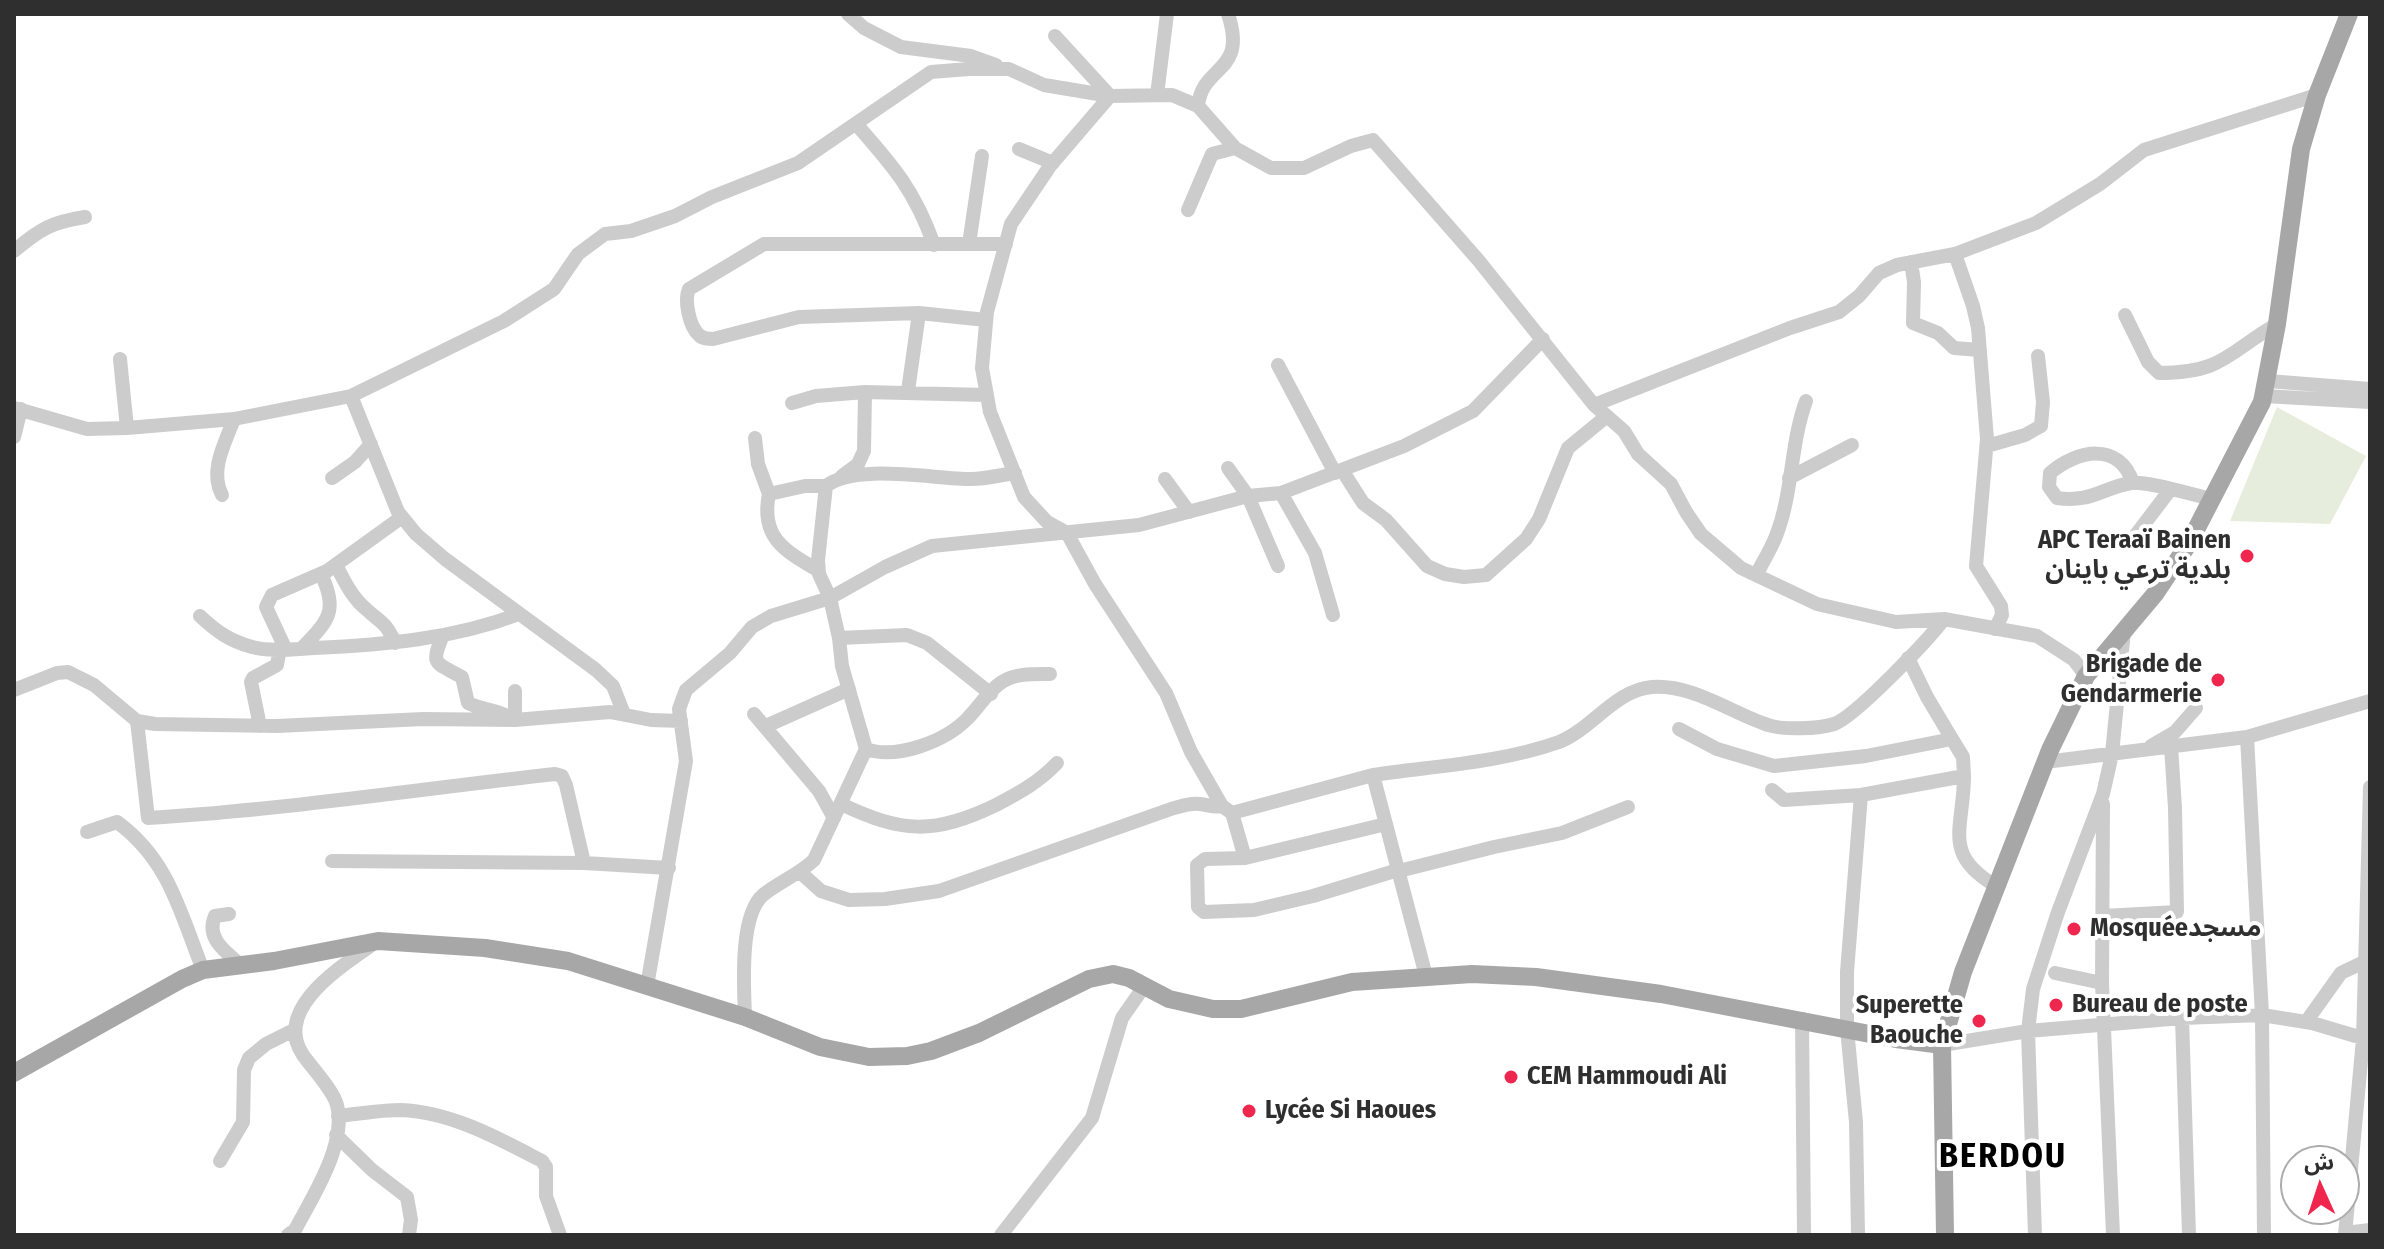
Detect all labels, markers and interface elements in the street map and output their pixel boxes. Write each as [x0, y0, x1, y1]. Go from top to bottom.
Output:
place label: APC Teraaï Bainen بلدية ترعي باينان [2038, 525, 2231, 586]
marker: APC Teraaï Bainen بلدية ترعي باينان [2238, 547, 2256, 565]
place label: Brigade de Gendarmerie [2061, 649, 2202, 710]
marker: Brigade de Gendarmerie [2209, 671, 2227, 689]
place label: Mosquéeمسجد [2090, 913, 2261, 945]
marker: Mosquéeمسجد [2065, 920, 2083, 938]
place label: Bureau de poste [2072, 989, 2248, 1021]
place label: Superette Baouche [1856, 990, 1963, 1052]
marker: Bureau de poste [2047, 996, 2065, 1014]
marker: Superette Baouche [1970, 1012, 1988, 1030]
place label: CEM Hammoudi Ali [1527, 1061, 1727, 1093]
marker: CEM Hammoudi Ali [1502, 1068, 1520, 1086]
place label: Lycée Si Haoues [1265, 1095, 1436, 1127]
marker: Lycée Si Haoues [1240, 1102, 1258, 1120]
district label: BERDOU [1939, 1138, 2067, 1178]
north arrow [2280, 1145, 2360, 1225]
text: ش [2303, 1148, 2335, 1177]

